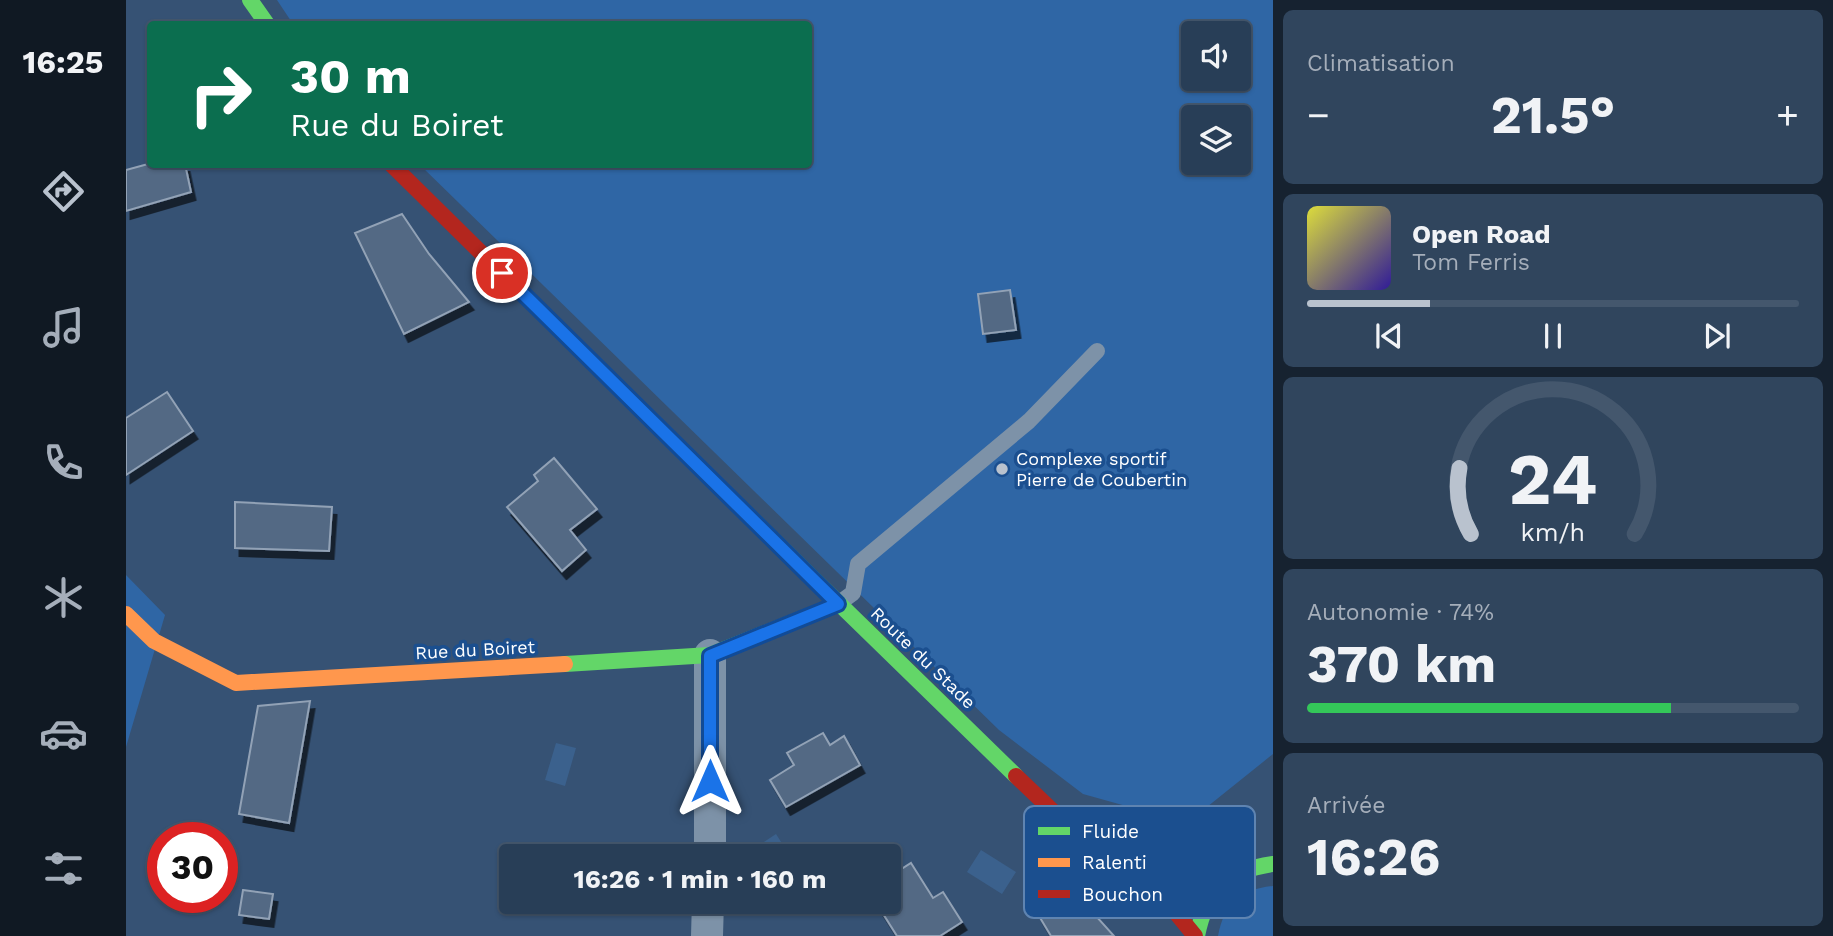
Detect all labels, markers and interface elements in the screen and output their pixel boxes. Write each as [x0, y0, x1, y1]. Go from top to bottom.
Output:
map controls [1181, 21, 1251, 175]
button: sound [1181, 21, 1251, 91]
text: 16:25 [23, 43, 103, 81]
text: 30 m [290, 47, 411, 105]
icon: right [175, 49, 266, 140]
text: Climatisation [1307, 50, 1455, 77]
text: 21.5° [1491, 85, 1615, 146]
text: − [1307, 93, 1330, 137]
text: + [1776, 93, 1799, 137]
button: layers [1181, 105, 1251, 175]
text: Rue du Boiret [290, 106, 503, 144]
icon: directions [39, 167, 88, 216]
text: Open Road [1412, 219, 1550, 249]
pin [472, 243, 532, 303]
text: Tom Ferris [1412, 249, 1530, 276]
icon: arrive [483, 254, 521, 292]
icon: music [39, 303, 88, 352]
icon: previous [1370, 317, 1408, 355]
icon: pause [1534, 317, 1572, 355]
icon: next [1698, 317, 1736, 355]
text: 24 [1508, 436, 1598, 522]
icon: phone [39, 438, 88, 487]
place label: Complexe sportif Pierre de Coubertin [1016, 448, 1187, 490]
marker: Complexe sportif Pierre de Coubertin [994, 461, 1010, 477]
text: km/h [1521, 518, 1585, 547]
icon: climate [39, 573, 88, 622]
text: Autonomie · 74% [1307, 599, 1494, 626]
street label: Route du Stade [867, 602, 980, 713]
text: 370 km [1307, 634, 1496, 695]
street label: Rue du Boiret [415, 636, 536, 663]
icon: car [39, 709, 88, 758]
position arrow [673, 744, 747, 818]
text: Arrivée [1307, 792, 1386, 819]
legend [1024, 806, 1255, 918]
text: Fluide [1082, 820, 1139, 843]
speed limit sign: 30 [147, 822, 238, 913]
text: 16:26 [1307, 827, 1440, 888]
icon: filters [39, 844, 88, 893]
text: Ralenti [1082, 851, 1147, 874]
text: 16:26 · 1 min · 160 m [574, 864, 826, 894]
text: Bouchon [1082, 883, 1163, 906]

